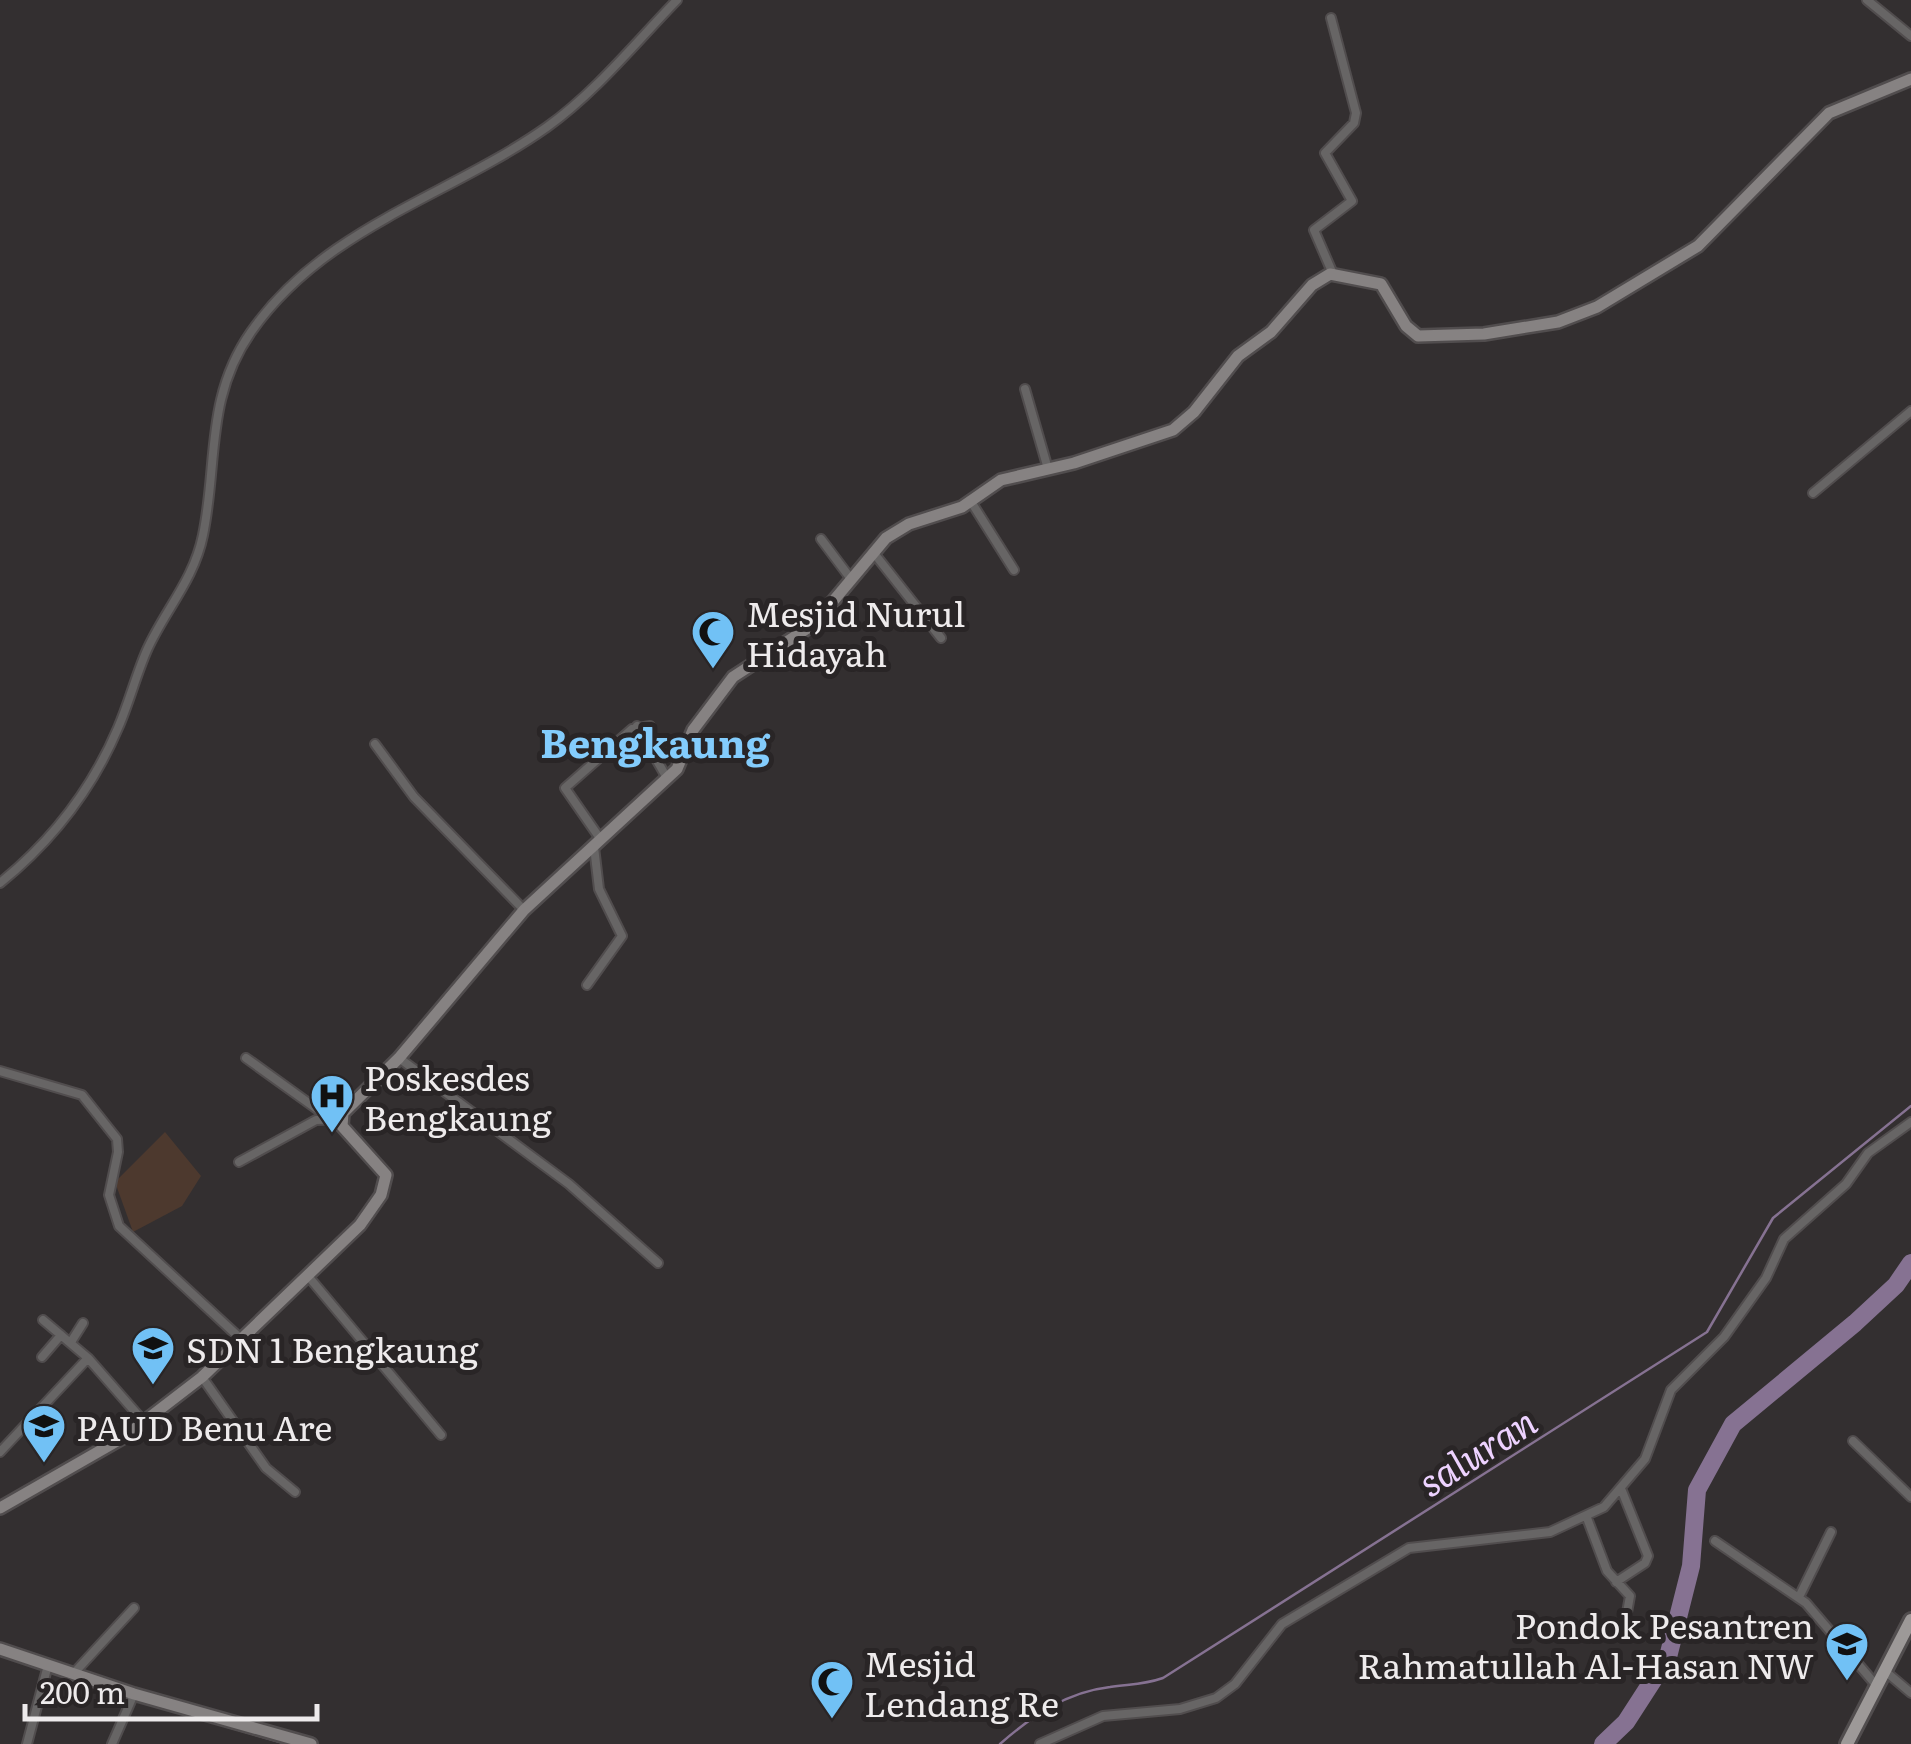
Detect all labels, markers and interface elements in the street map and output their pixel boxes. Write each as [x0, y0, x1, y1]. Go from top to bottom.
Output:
place label: Mesjid Nurul Hidayah [746, 586, 965, 678]
mosque icon: Mesjid Nurul Hidayah [690, 609, 736, 670]
district label: Bengkaung [540, 711, 771, 770]
place label: Poskesdes Bengkaung [364, 1050, 552, 1142]
hospital icon: Poskesdes Bengkaung [309, 1073, 355, 1134]
place label: SDN 1 Bengkaung [186, 1322, 479, 1374]
school or university icon: SDN 1 Bengkaung [130, 1325, 176, 1386]
water label: saluran [1406, 1391, 1547, 1509]
place label: PAUD Benu Are [76, 1400, 332, 1452]
school or university icon: PAUD Benu Are [21, 1403, 67, 1464]
place label: Pondok Pesantren Rahmatullah Al-Hasan NW [1358, 1598, 1814, 1690]
school or university icon: Pondok Pesantren Rahmatullah Al-Hasan NW [1824, 1621, 1870, 1682]
place label: Mesjid Lendang Re [864, 1636, 1059, 1728]
scale bar [25, 1659, 318, 1721]
mosque icon: Mesjid Lendang Re [809, 1659, 855, 1720]
text: 200 m [40, 1669, 125, 1713]

